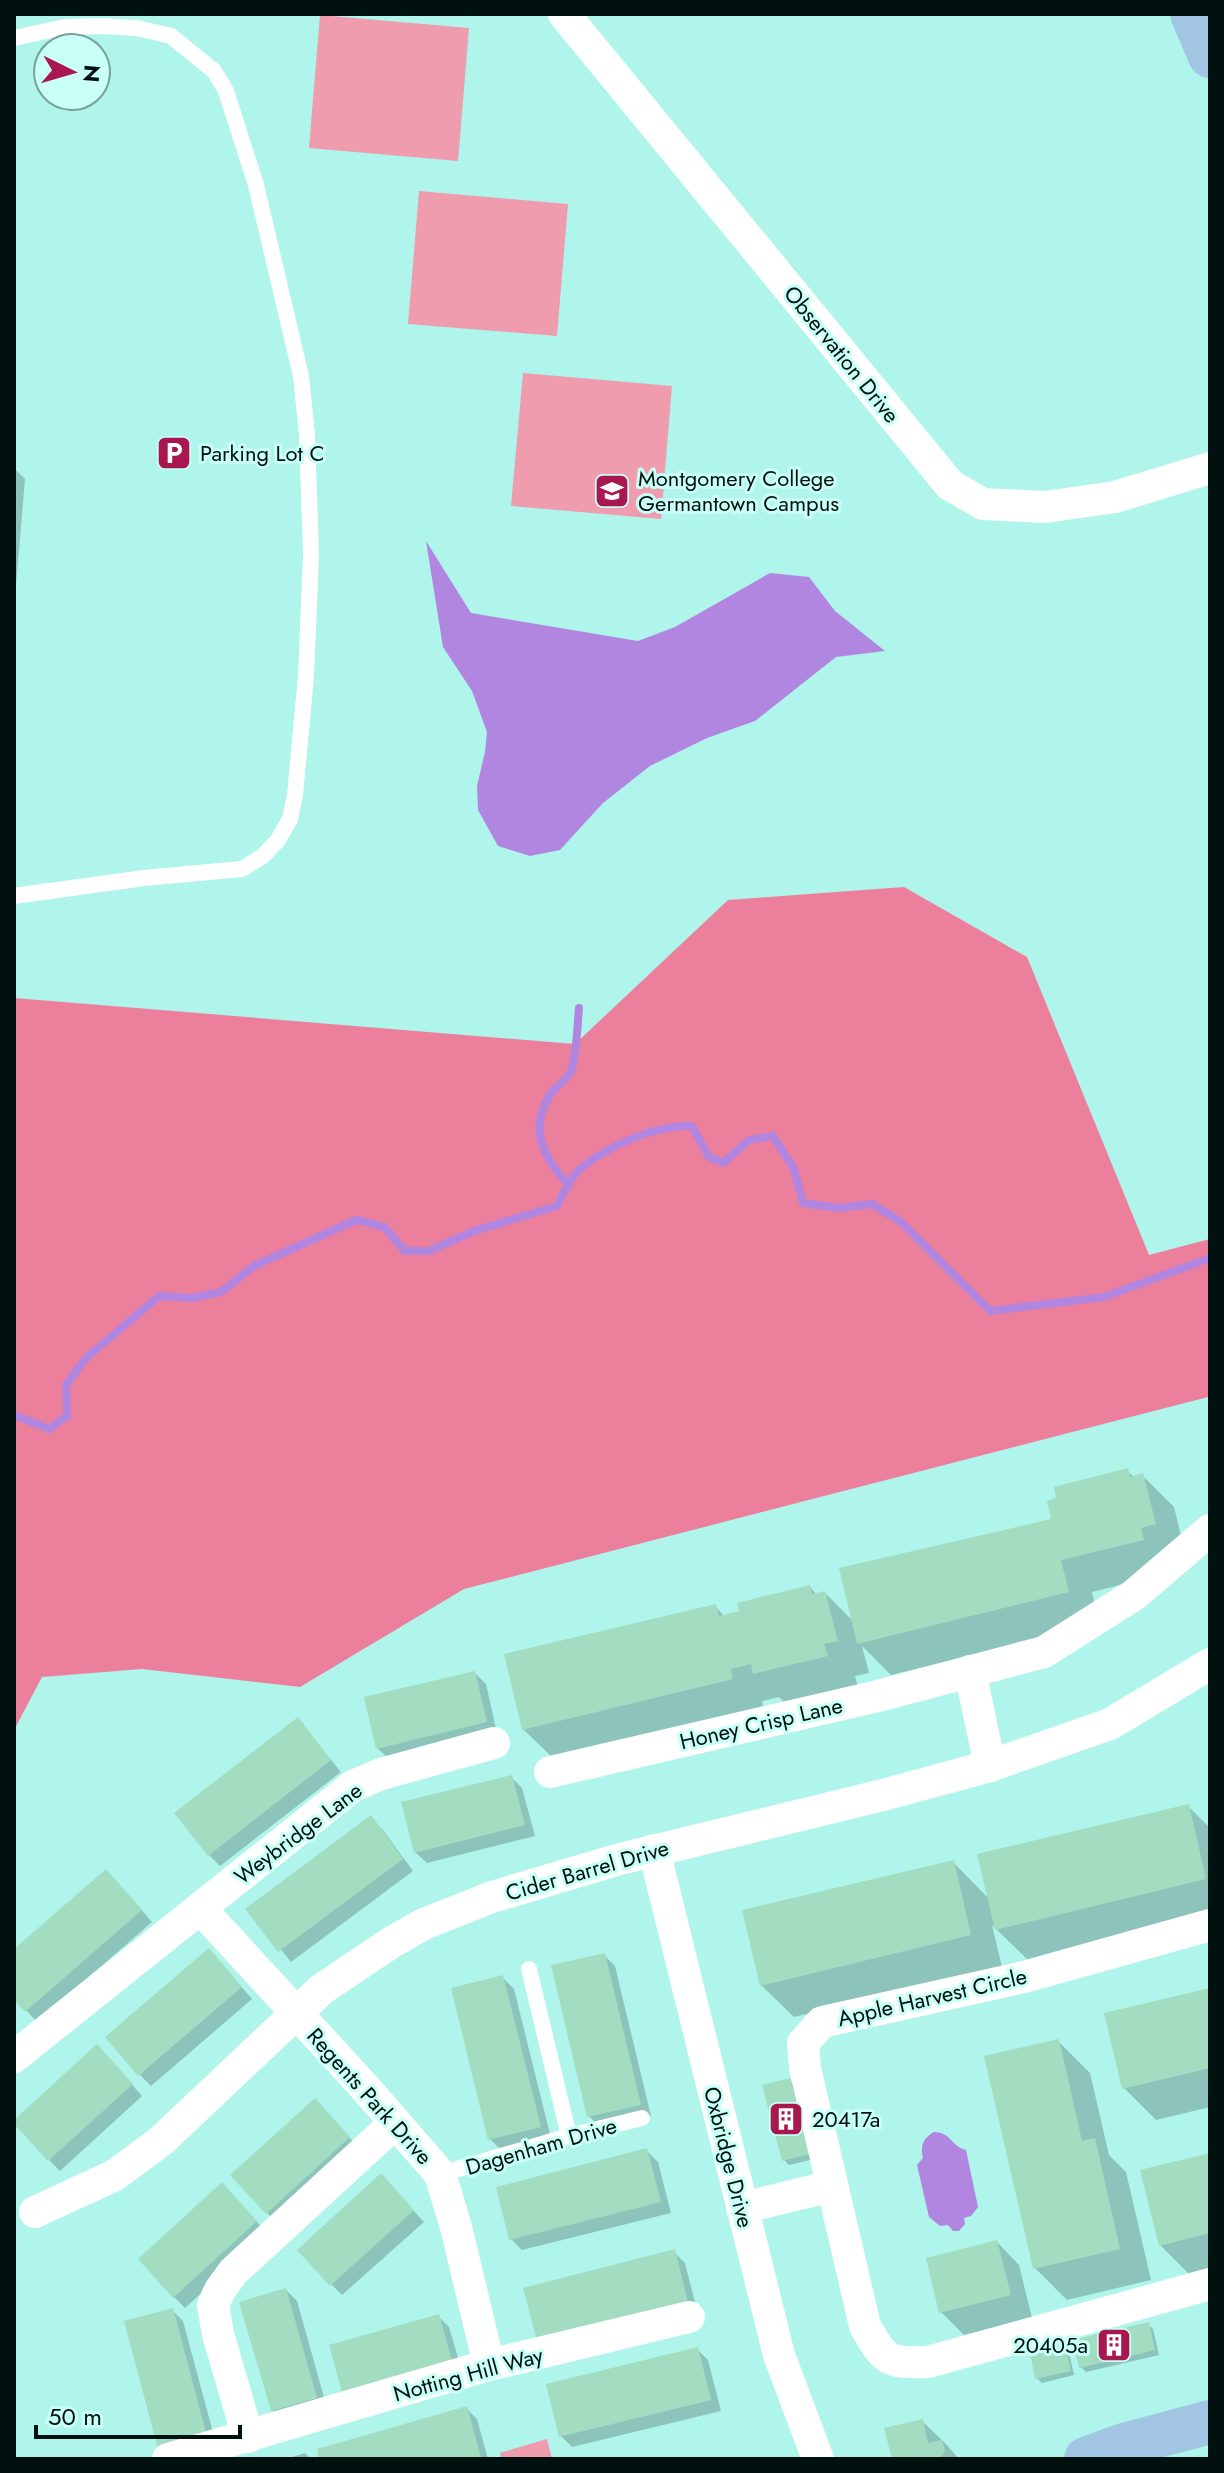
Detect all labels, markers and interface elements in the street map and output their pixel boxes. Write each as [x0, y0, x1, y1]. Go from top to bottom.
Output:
north arrow [32, 32, 112, 112]
text: N [75, 64, 109, 84]
street label: Observation Drive [776, 278, 908, 430]
parking icon: Parking Lot C [155, 434, 193, 472]
place label: Parking Lot C [200, 437, 324, 469]
place label: Montgomery College Germantown Campus [638, 462, 839, 519]
school or university icon: Montgomery College Germantown Campus [593, 472, 631, 510]
street label: Honey Crisp Lane [676, 1689, 846, 1757]
street label: Weybridge Lane [227, 1774, 369, 1892]
street label: Cider Barrel Drive [502, 1831, 672, 1909]
street label: Apple Harvest Circle [834, 1960, 1030, 2034]
street label: Regents Park Drive [300, 2020, 440, 2172]
street label: Oxbridge Drive [696, 2083, 762, 2231]
building icon: 20417a [767, 2100, 805, 2138]
place label: 20417a [812, 2103, 880, 2135]
street label: Dagenham Drive [462, 2109, 620, 2183]
building icon: 20405a [1095, 2326, 1133, 2364]
place label: 20405a [1013, 2329, 1088, 2361]
street label: Notting Hill Way [390, 2339, 547, 2409]
scale bar [36, 2389, 240, 2439]
text: 50 m [48, 2399, 102, 2434]

